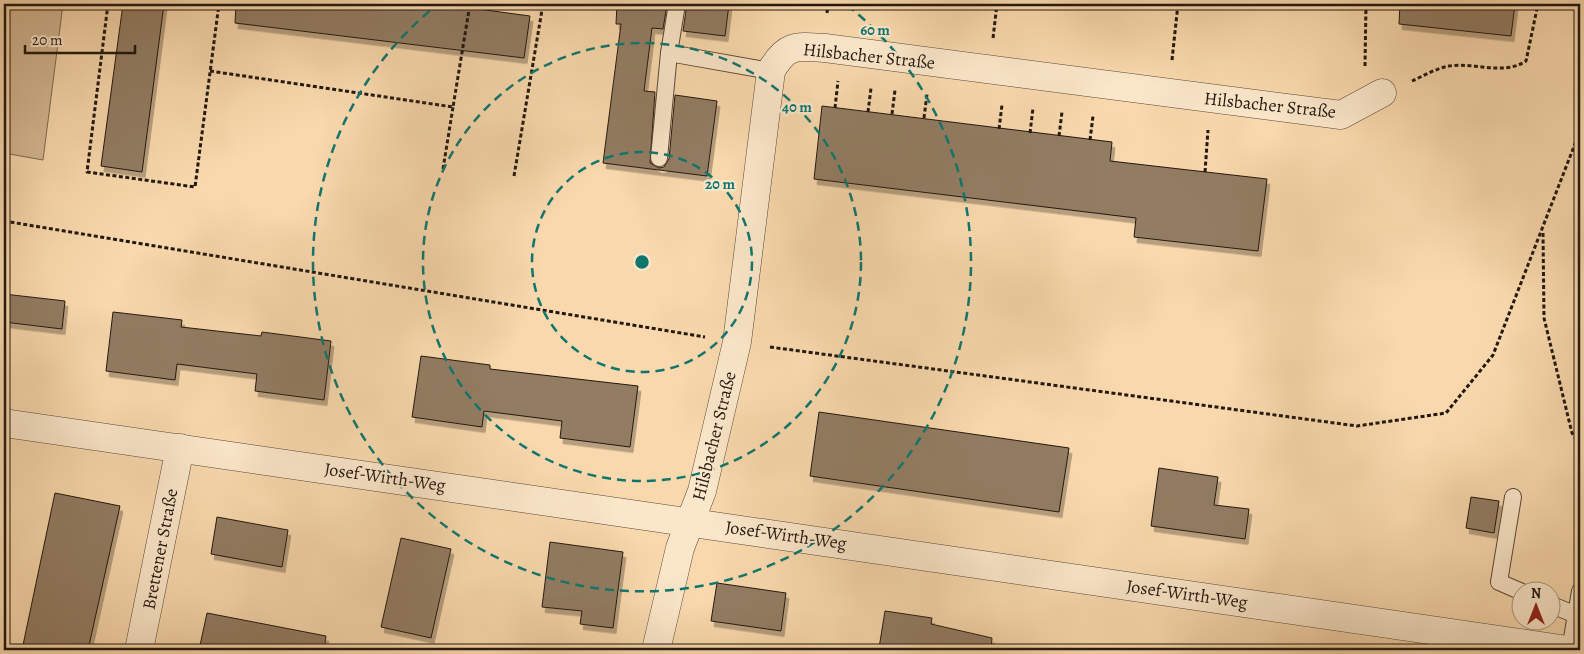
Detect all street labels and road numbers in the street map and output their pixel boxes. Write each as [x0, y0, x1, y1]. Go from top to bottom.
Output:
street label: Hilsbacher Straße [802, 37, 936, 75]
street label: Hilsbacher Straße [1203, 86, 1337, 124]
street label: Hilsbacher Straße [686, 369, 742, 503]
street label: Josef-Wirth-Weg [323, 457, 447, 497]
street label: Brettener Straße [136, 486, 184, 612]
street label: Josef-Wirth-Weg [724, 515, 848, 555]
street label: Josef-Wirth-Weg [1125, 574, 1249, 614]

